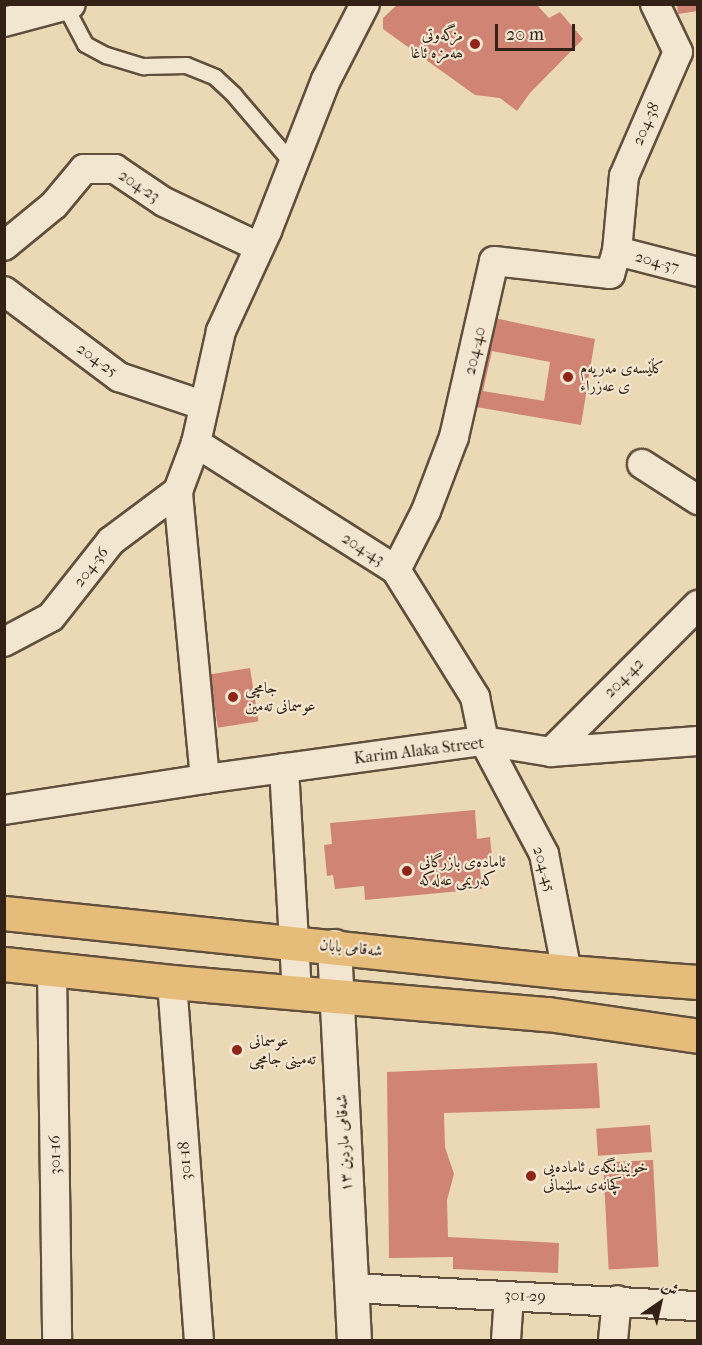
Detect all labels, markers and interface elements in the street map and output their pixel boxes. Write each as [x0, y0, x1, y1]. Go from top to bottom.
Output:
scale bar [498, 12, 578, 50]
text: 20 m [506, 24, 544, 45]
place label: مزگەوتی ھەمزە ئاغا [411, 25, 463, 63]
marker: مزگەوتی ھەمزە ئاغا [468, 37, 482, 51]
street label: 204-38 [628, 100, 664, 148]
street label: 204-23 [115, 166, 163, 206]
street label: 204-37 [633, 247, 681, 277]
street label: 204-40 [460, 325, 490, 377]
street label: 204-25 [73, 339, 121, 381]
place label: کڵێسەی مەریەم ی عەزراء [580, 358, 664, 396]
marker: کڵێسەی مەریەم ی عەزراء [561, 370, 575, 384]
street label: 204-43 [338, 529, 388, 569]
street label: 204-36 [69, 543, 113, 591]
street label: 204-42 [600, 654, 648, 702]
place label: جامچی عوسمانی تەمین [245, 678, 316, 716]
marker: جامچی عوسمانی تەمین [226, 690, 240, 704]
street label: Karim Alaka Street [353, 733, 485, 769]
street label: 204-45 [528, 844, 560, 894]
place label: ئامادەی بازرگانی کەریمی عەلەکە [419, 852, 506, 890]
marker: ئامادەی بازرگانی کەریمی عەلەکە [400, 864, 414, 878]
street label: شەقامی بابان [319, 935, 383, 961]
place label: عوسمانی تەمینی جامچی [249, 1031, 316, 1069]
marker: عوسمانی تەمینی جامچی [230, 1043, 244, 1057]
street label: شەقامی ماردین ١٣ [332, 1094, 356, 1192]
street label: 301-16 [45, 1135, 65, 1175]
street label: 301-18 [174, 1141, 196, 1181]
place label: خوێندنگەی ئامادەیی کچانەی سلێمانی [543, 1157, 648, 1195]
marker: خوێندنگەی ئامادەیی کچانەی سلێمانی [524, 1169, 538, 1183]
north arrow [630, 1273, 690, 1333]
text: ش [658, 1275, 682, 1300]
street label: 301-29 [504, 1286, 546, 1306]

